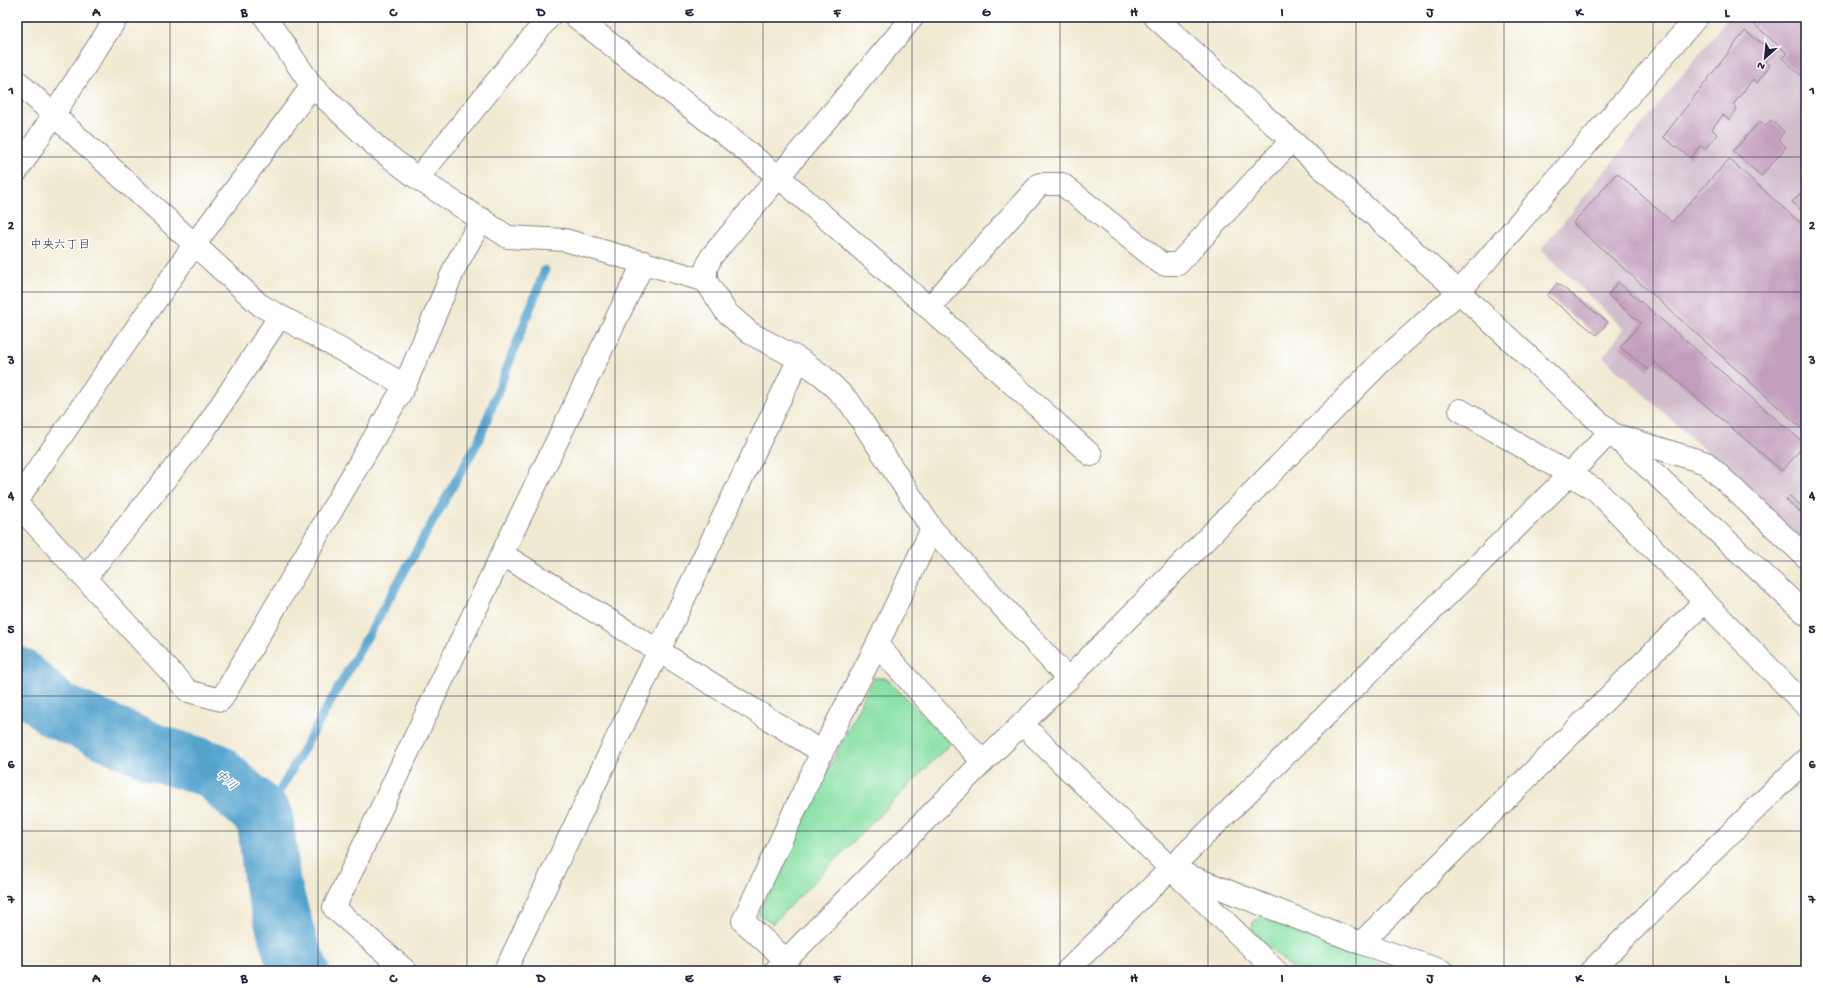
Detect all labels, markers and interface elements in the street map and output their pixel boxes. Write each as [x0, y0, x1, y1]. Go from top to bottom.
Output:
text: A [91, 6, 101, 21]
text: B [240, 6, 249, 21]
text: C [388, 6, 398, 21]
text: D [536, 6, 546, 21]
text: E [685, 6, 694, 21]
text: F [833, 6, 842, 21]
text: G [982, 6, 991, 21]
text: H [1130, 6, 1138, 21]
text: I [1280, 6, 1284, 21]
text: J [1426, 6, 1435, 21]
text: K [1574, 6, 1584, 21]
text: L [1725, 6, 1731, 21]
north arrow [1745, 38, 1785, 78]
text: N [1755, 58, 1767, 72]
text: 1 [7, 84, 14, 99]
text: 1 [1808, 84, 1815, 99]
text: 2 [8, 219, 15, 234]
text: 2 [1809, 219, 1816, 234]
district label: 中央六丁目 [30, 238, 90, 253]
text: 3 [7, 354, 15, 369]
text: 3 [1808, 354, 1816, 369]
text: 4 [7, 489, 15, 504]
text: 4 [1808, 489, 1816, 504]
text: 5 [8, 623, 15, 638]
text: 5 [1809, 623, 1816, 638]
text: 6 [8, 758, 15, 773]
text: 6 [1809, 758, 1816, 773]
water label: 中川 [211, 767, 239, 794]
text: 7 [7, 893, 16, 908]
text: 7 [1808, 893, 1817, 908]
text: A [91, 972, 101, 987]
text: B [240, 972, 249, 987]
text: C [388, 972, 398, 987]
text: D [536, 972, 546, 987]
text: E [685, 972, 694, 987]
text: F [833, 972, 842, 987]
text: G [982, 972, 991, 987]
text: H [1130, 972, 1138, 987]
text: I [1280, 972, 1284, 987]
text: J [1426, 972, 1435, 987]
text: K [1574, 972, 1584, 987]
text: L [1725, 972, 1731, 987]

